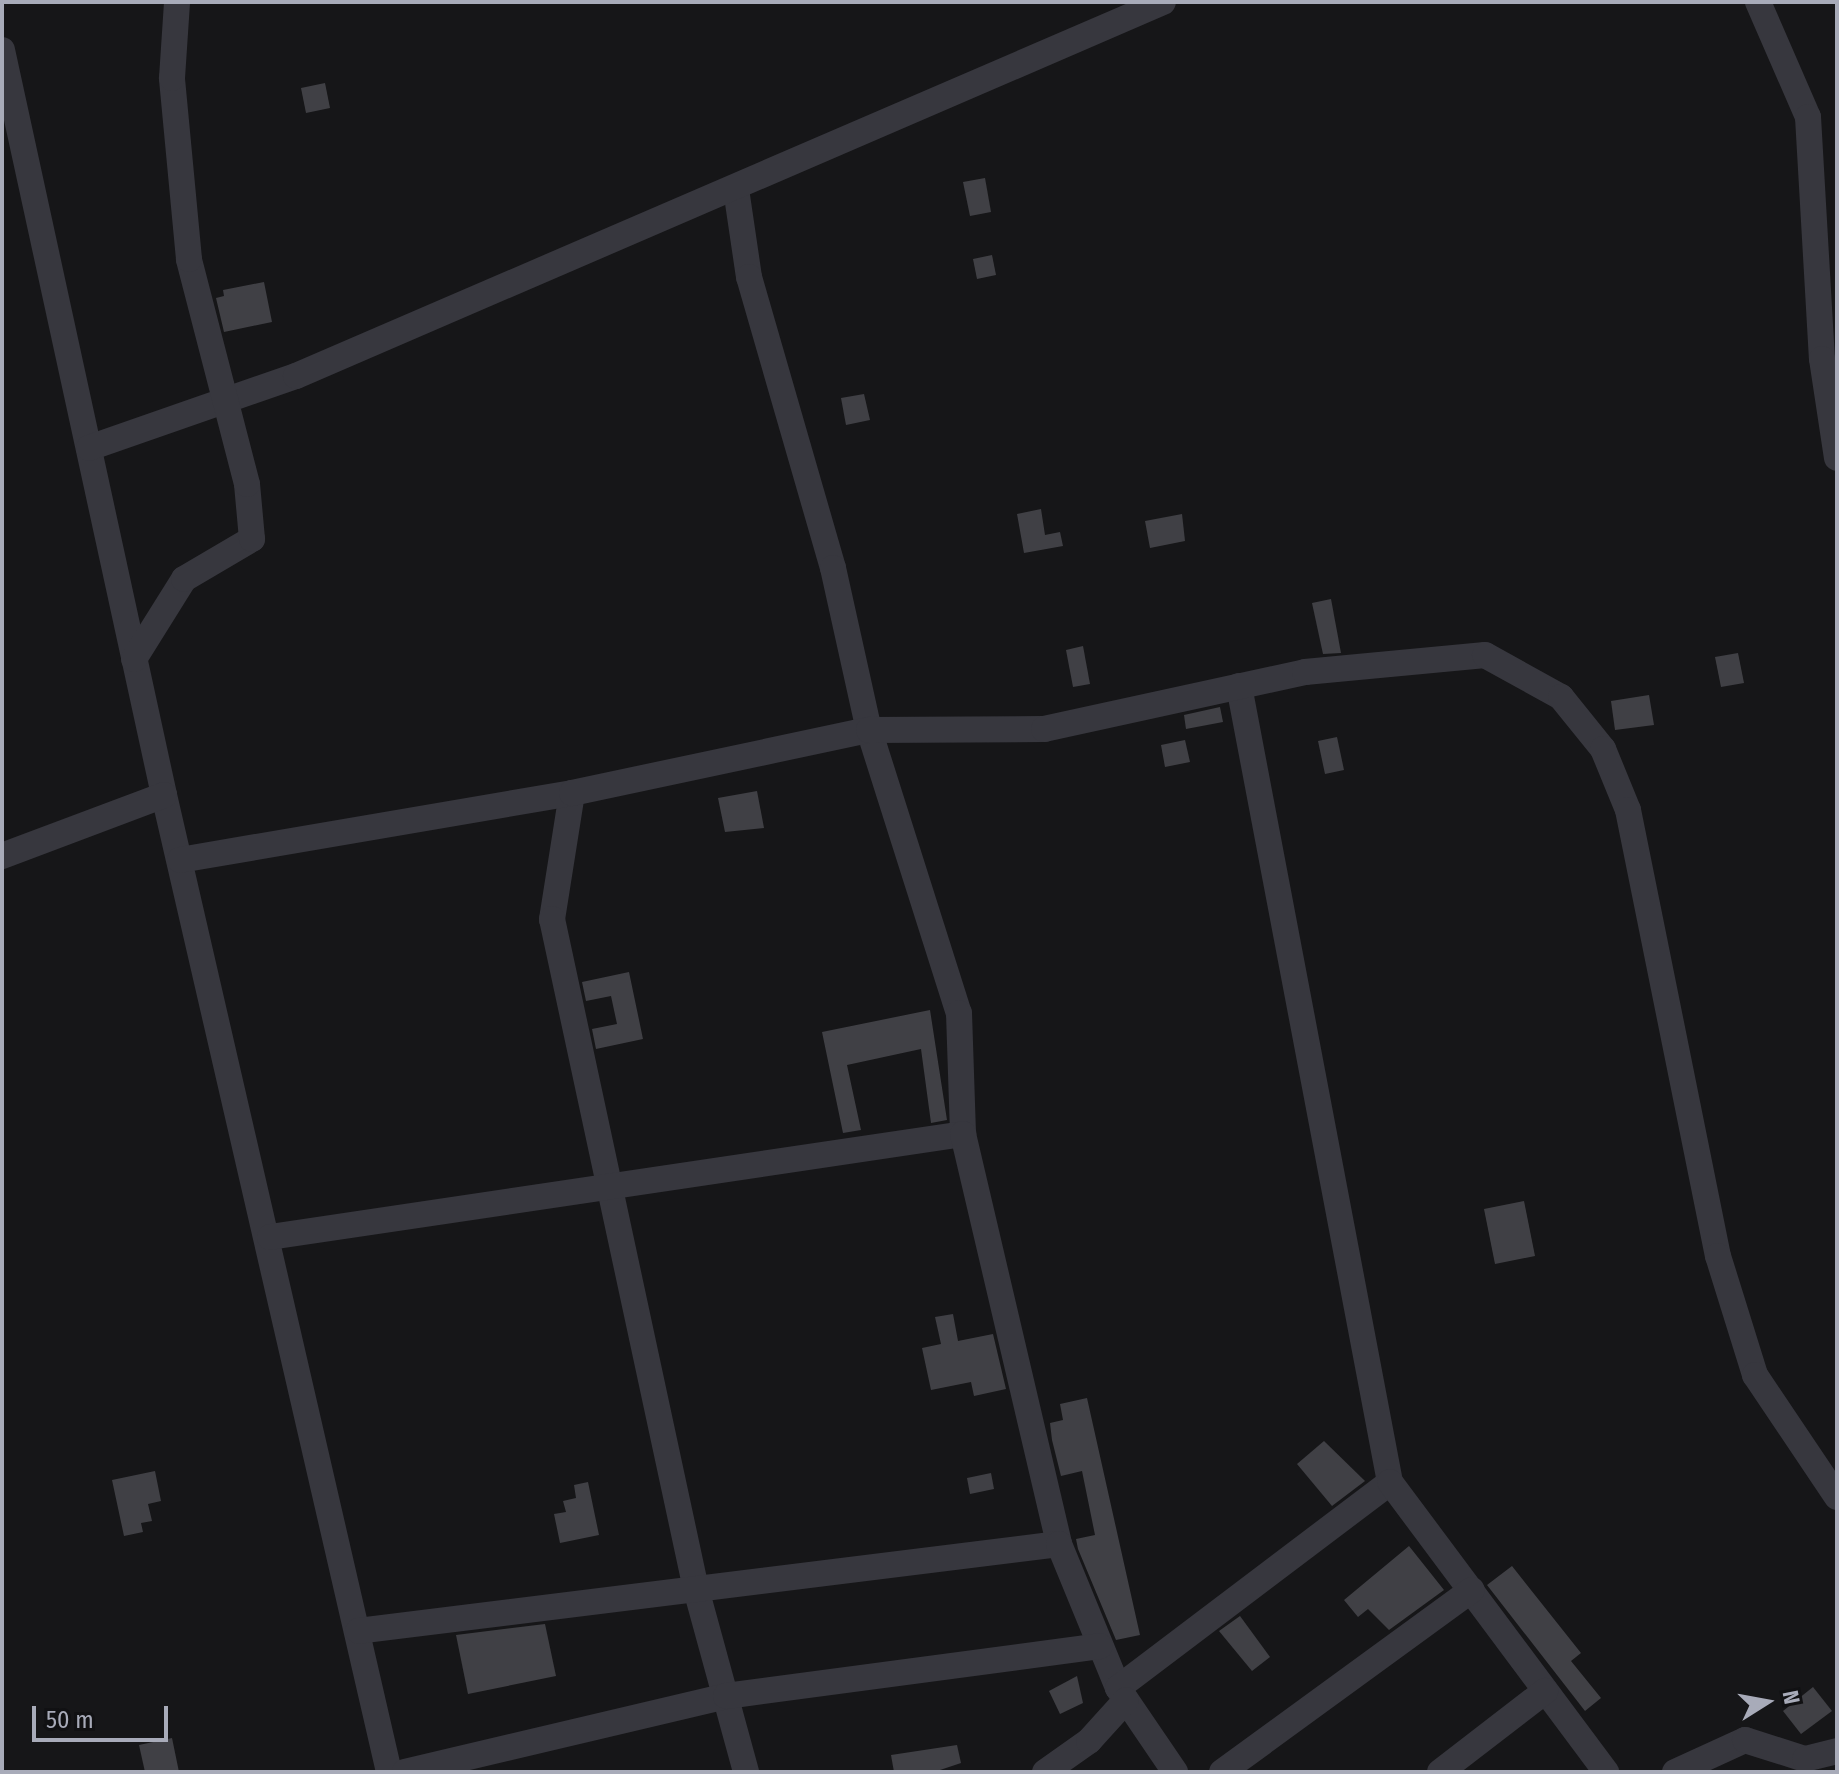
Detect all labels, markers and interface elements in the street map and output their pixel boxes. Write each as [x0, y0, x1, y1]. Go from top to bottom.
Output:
north arrow [1727, 1662, 1807, 1742]
text: N [1777, 1688, 1806, 1706]
scale bar [36, 1690, 172, 1740]
text: 50 m [46, 1706, 94, 1734]

